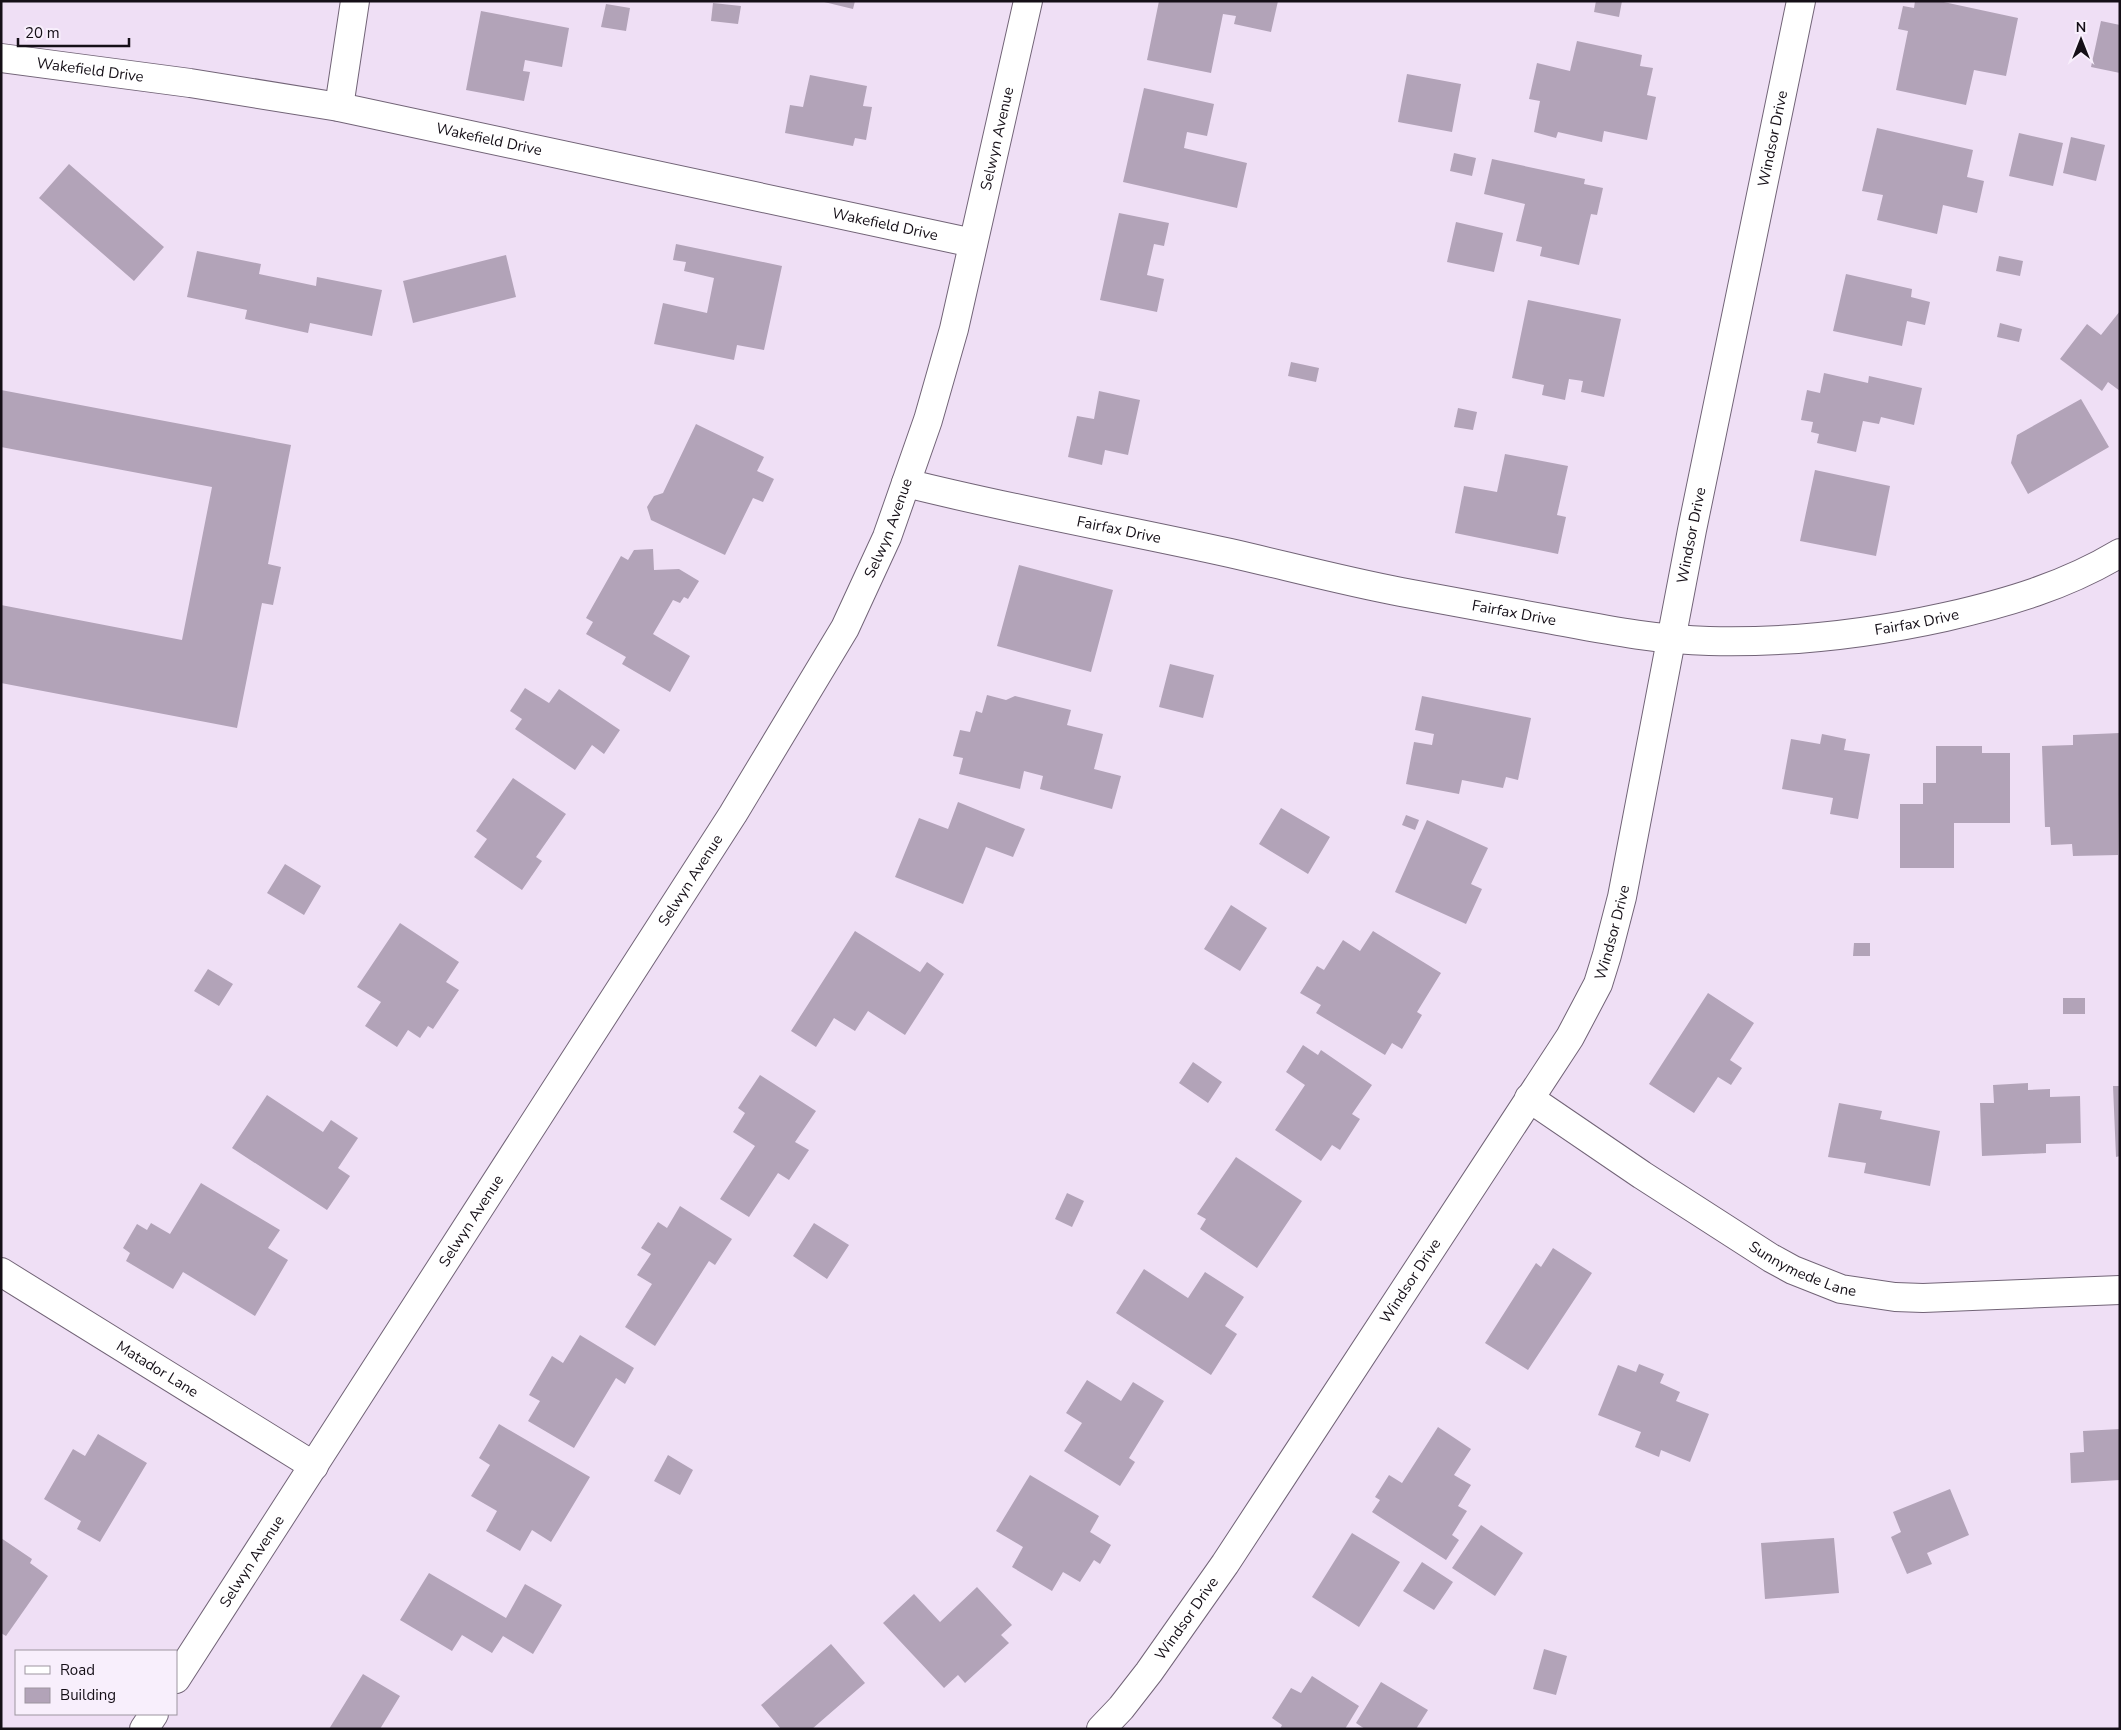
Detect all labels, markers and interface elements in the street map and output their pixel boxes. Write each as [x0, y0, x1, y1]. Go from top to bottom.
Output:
scale bar [18, 15, 129, 47]
north arrow [2056, 15, 2106, 65]
text: N [2076, 18, 2086, 37]
text: 20 m [25, 23, 60, 43]
street label: Wakefield Drive [35, 53, 145, 87]
street label: Selwyn Avenue [976, 85, 1018, 192]
street label: Windsor Drive [1753, 89, 1792, 188]
street label: Wakefield Drive [434, 118, 544, 160]
street label: Wakefield Drive [830, 203, 940, 245]
street label: Selwyn Avenue [859, 476, 917, 581]
street label: Windsor Drive [1672, 485, 1711, 585]
street label: Fairfax Drive [1075, 511, 1163, 548]
street label: Fairfax Drive [1470, 595, 1558, 630]
street label: Fairfax Drive [1873, 604, 1961, 640]
street label: Selwyn Avenue [653, 830, 727, 930]
street label: Windsor Drive [1590, 883, 1634, 983]
street label: Selwyn Avenue [434, 1171, 508, 1271]
street label: Windsor Drive [1375, 1235, 1445, 1327]
street label: Sunnymede Lane [1745, 1236, 1858, 1301]
street label: Matador Lane [113, 1336, 202, 1402]
street label: Selwyn Avenue [215, 1511, 289, 1611]
street label: Windsor Drive [1150, 1573, 1223, 1664]
legend [15, 1650, 178, 1715]
text: Road [60, 1660, 95, 1680]
text: Building [60, 1685, 116, 1705]

